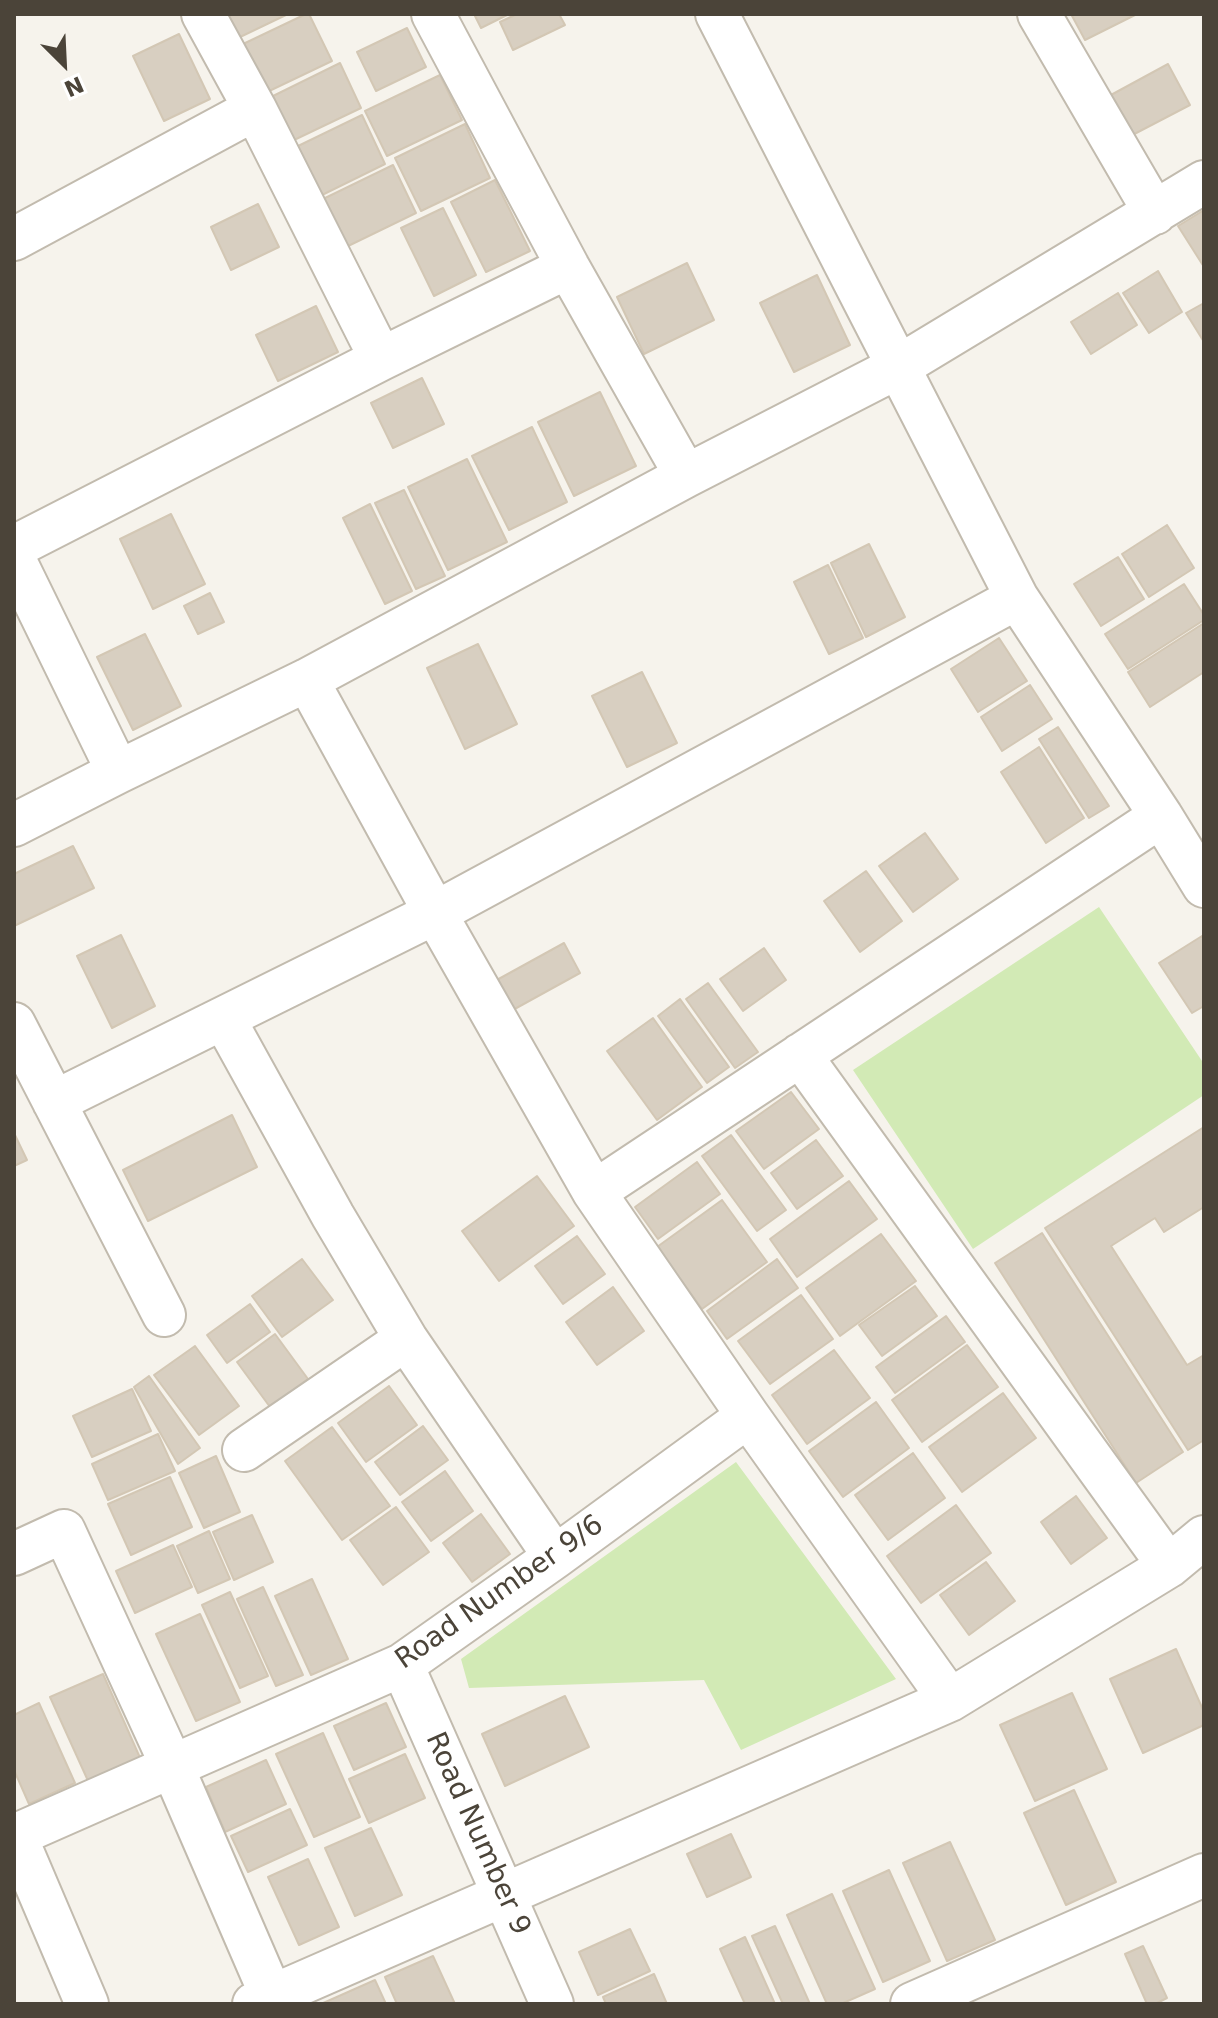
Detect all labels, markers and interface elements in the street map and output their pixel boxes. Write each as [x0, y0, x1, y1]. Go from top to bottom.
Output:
north arrow [24, 24, 104, 104]
text: N [60, 71, 87, 102]
street label: Road Number 9/6 [390, 1509, 610, 1677]
street label: Road Number 9 [417, 1727, 537, 1941]

